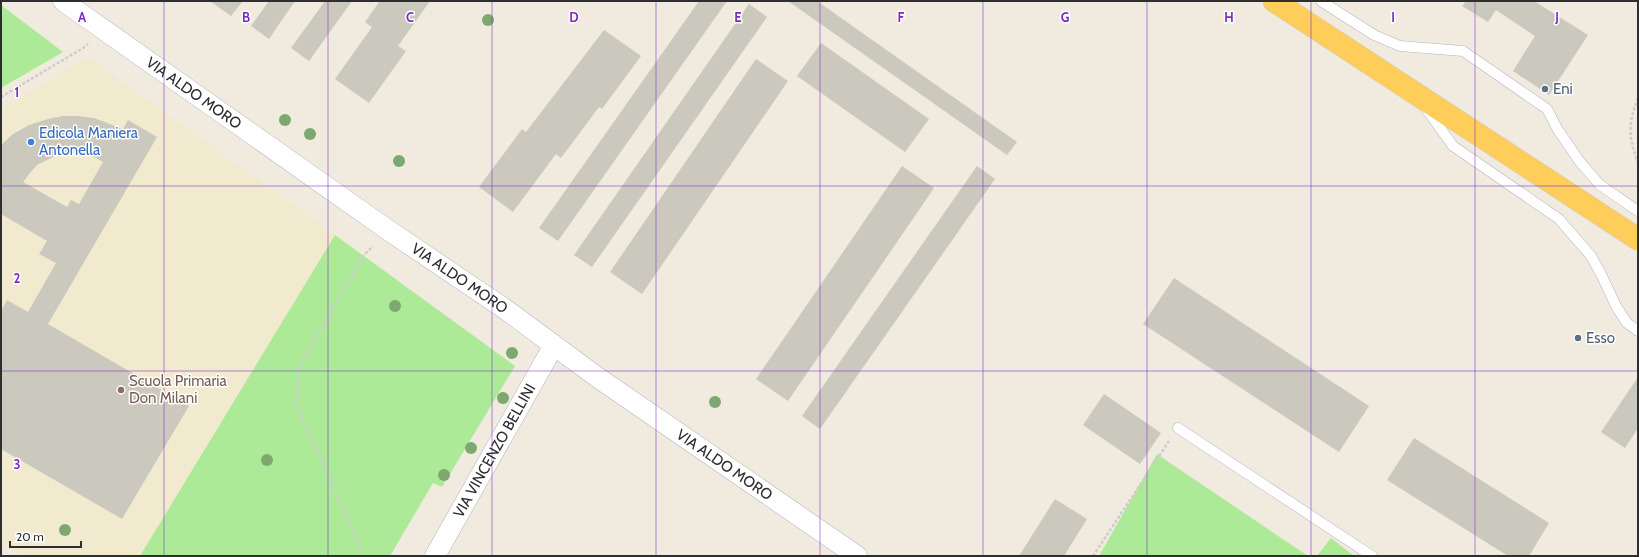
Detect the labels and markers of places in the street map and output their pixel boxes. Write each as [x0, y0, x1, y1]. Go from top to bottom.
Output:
place label: Eni [1553, 80, 1573, 98]
marker: Eni [1540, 84, 1550, 94]
place label: Edicola Maniera Antonella [39, 124, 139, 159]
marker: Edicola Maniera Antonella [26, 137, 36, 147]
place label: Esso [1586, 329, 1615, 347]
marker: Esso [1573, 333, 1583, 343]
place label: Scuola Primaria Don Milani [129, 372, 227, 407]
marker: Scuola Primaria Don Milani [116, 385, 126, 395]

